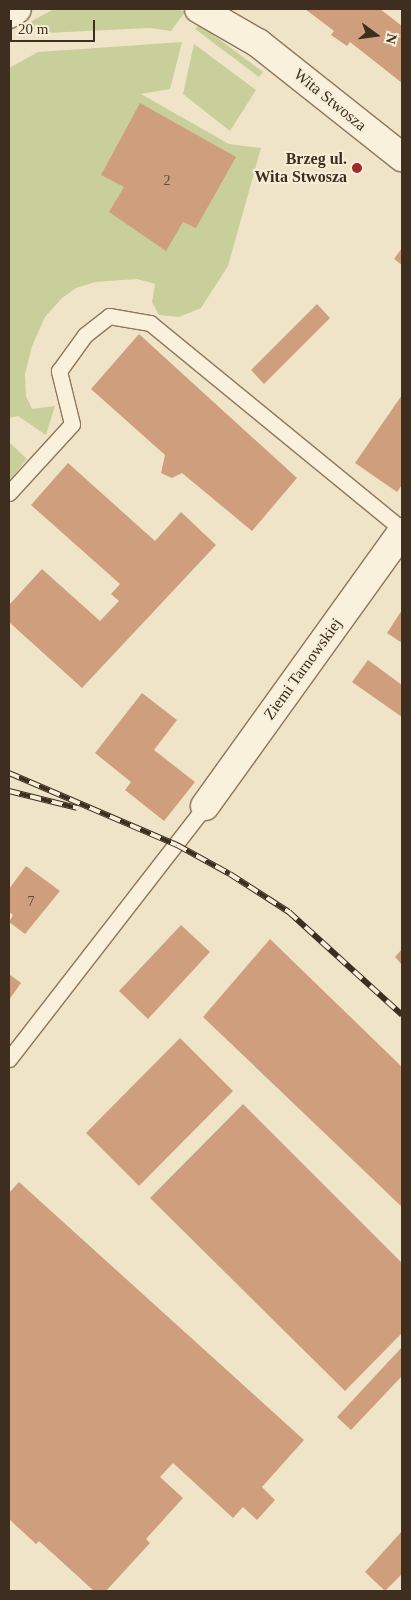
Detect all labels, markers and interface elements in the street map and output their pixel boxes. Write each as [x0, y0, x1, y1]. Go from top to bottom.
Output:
scale bar [12, 10, 98, 42]
north arrow [351, 10, 401, 60]
text: 20 m [18, 21, 48, 37]
text: N [383, 32, 400, 45]
street label: Wita Stwosza [290, 65, 370, 135]
place label: Brzeg ul. Wita Stwosza [254, 149, 347, 187]
marker: Brzeg ul. Wita Stwosza [351, 162, 363, 174]
house number: 2 [163, 173, 170, 189]
street label: Ziemi Tarnowskiej [260, 614, 346, 724]
house number: 7 [28, 894, 34, 910]

